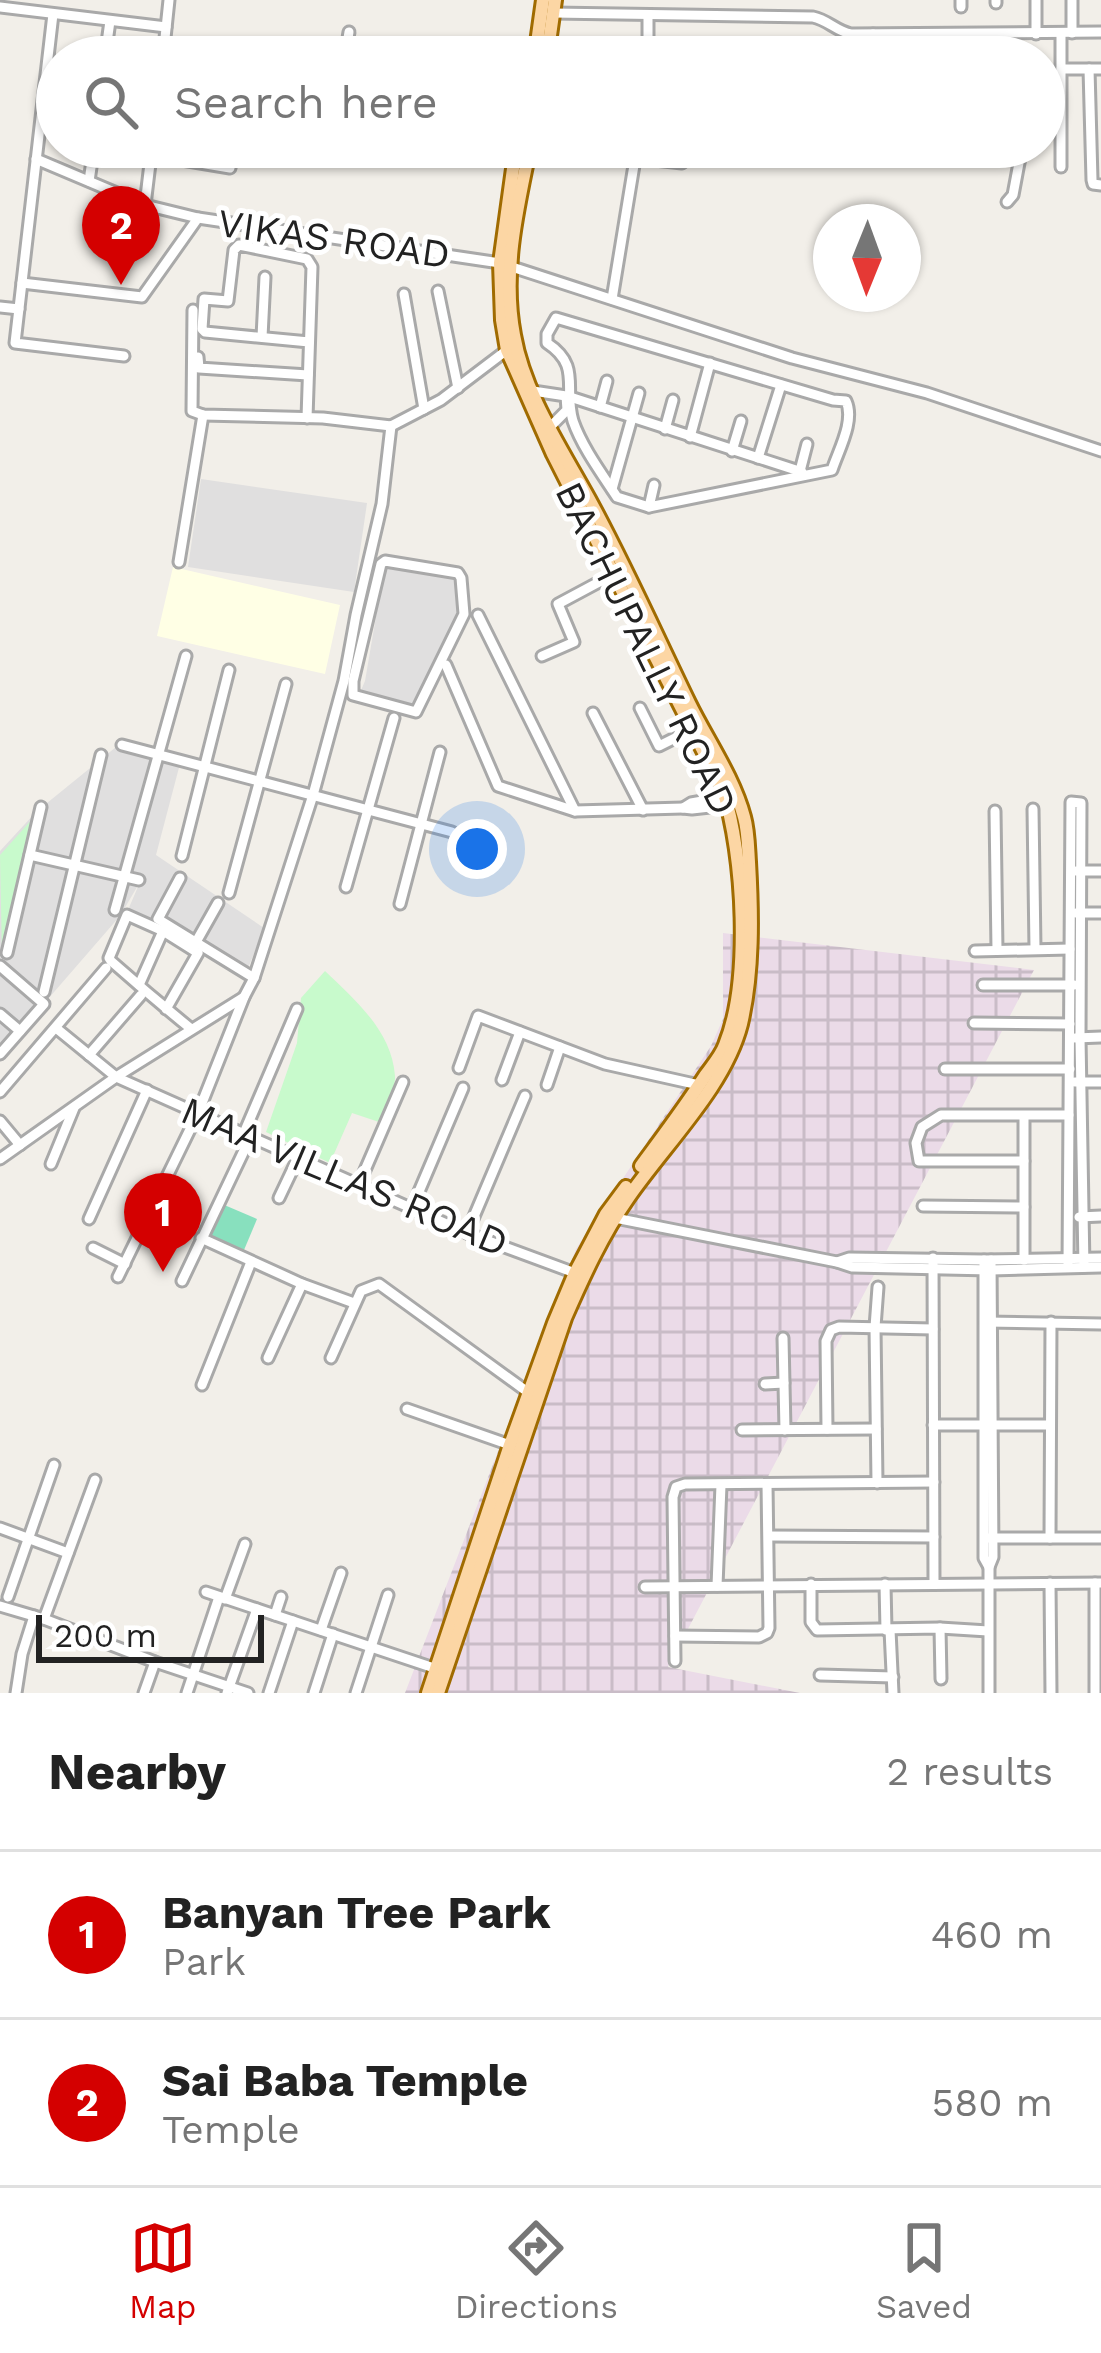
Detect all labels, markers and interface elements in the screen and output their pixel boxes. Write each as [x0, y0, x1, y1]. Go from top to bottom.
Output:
search box [36, 36, 1065, 168]
icon: search [78, 69, 144, 135]
text: Search here [174, 76, 438, 129]
pin: 2 [82, 186, 160, 285]
street label: VIKAS ROAD [215, 200, 453, 277]
north arrow [813, 204, 921, 312]
street label: BACHUPALLY ROAD [546, 474, 747, 822]
your location [447, 819, 507, 879]
street label: MAA VILLAS ROAD [175, 1087, 515, 1266]
pin: 1 [124, 1173, 202, 1272]
scale bar [36, 1609, 264, 1662]
text: 200 m [54, 1616, 157, 1655]
text: Nearby [48, 1742, 226, 1801]
text: 2 results [887, 1749, 1053, 1794]
text: Banyan Tree Park [162, 1886, 551, 1939]
text: 1 [79, 1912, 95, 1957]
text: 460 m [931, 1912, 1053, 1957]
text: Park [162, 1939, 246, 1984]
text: Sai Baba Temple [162, 2054, 528, 2107]
text: 2 [75, 2080, 99, 2125]
text: 580 m [932, 2080, 1053, 2125]
text: Temple [162, 2107, 300, 2152]
tab: Map [129, 2215, 196, 2326]
tab: Directions [455, 2215, 618, 2326]
tab: Saved [876, 2215, 972, 2326]

